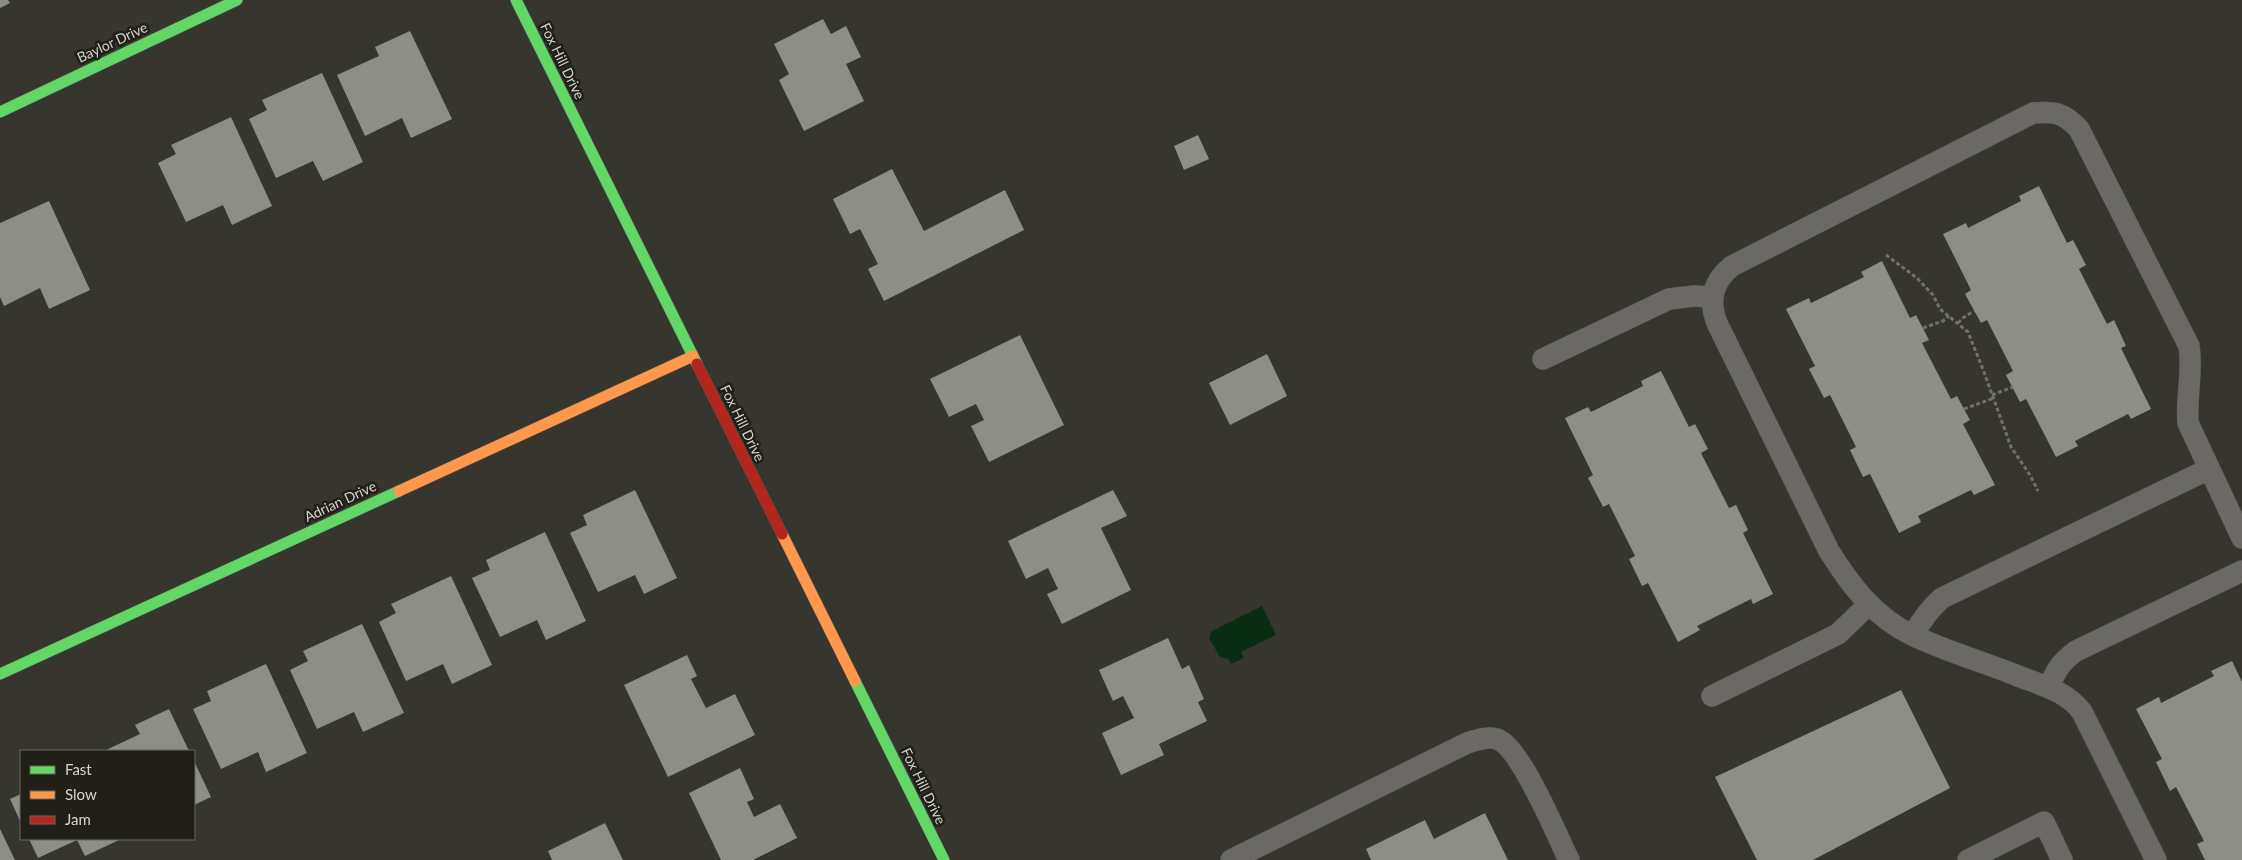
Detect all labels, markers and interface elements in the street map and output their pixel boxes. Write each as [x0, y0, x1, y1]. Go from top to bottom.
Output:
street label: Baylor Drive [74, 18, 150, 66]
street label: Fox Hill Drive [537, 20, 589, 102]
street label: Fox Hill Drive [717, 382, 769, 464]
street label: Adrian Drive [301, 477, 379, 525]
street label: Fox Hill Drive [898, 745, 950, 827]
legend [20, 750, 195, 840]
text: Fast [65, 760, 92, 778]
text: Slow [65, 785, 97, 803]
text: Jam [65, 810, 91, 828]

